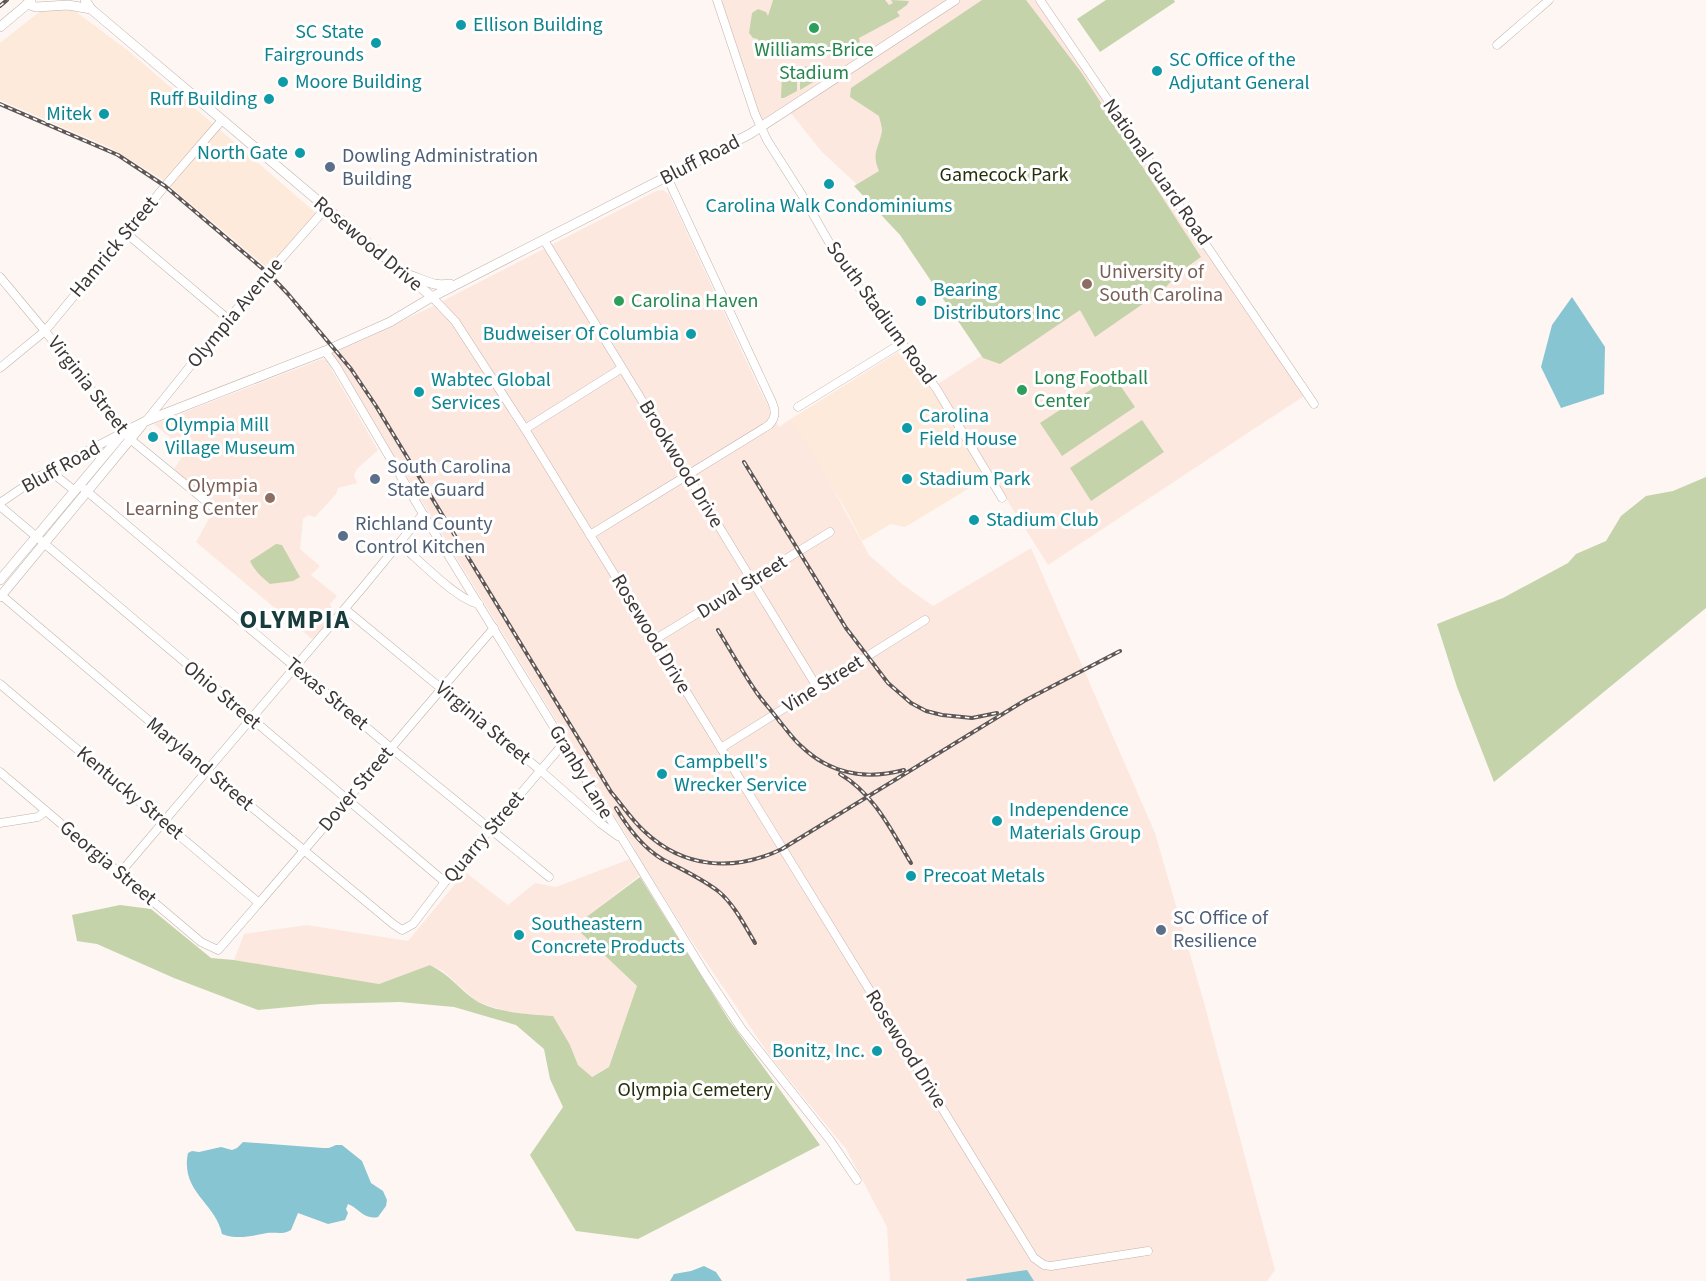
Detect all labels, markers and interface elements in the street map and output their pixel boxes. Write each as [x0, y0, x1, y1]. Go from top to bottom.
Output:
place label: Ellison Building [473, 11, 603, 39]
place label: SC State Fairgrounds [264, 18, 364, 69]
marker: Ellison Building [454, 18, 468, 32]
marker: Williams-Brice Stadium [807, 21, 821, 35]
marker: SC State Fairgrounds [369, 36, 383, 50]
place label: Williams-Brice Stadium [754, 36, 874, 87]
place label: SC Office of the Adjutant General [1169, 46, 1310, 97]
marker: SC Office of the Adjutant General [1150, 64, 1164, 78]
place label: Moore Building [295, 68, 422, 96]
marker: Moore Building [276, 75, 290, 89]
place label: Ruff Building [150, 85, 257, 113]
marker: Ruff Building [262, 92, 276, 106]
street label: National Guard Road [1096, 93, 1218, 251]
place label: Mitek [46, 100, 92, 128]
marker: Mitek [97, 107, 111, 121]
street label: Bluff Road [655, 128, 745, 192]
place label: North Gate [197, 139, 288, 167]
place label: Dowling Administration Building [342, 142, 538, 193]
marker: North Gate [293, 146, 307, 160]
marker: Dowling Administration Building [323, 160, 337, 174]
park label: Gamecock Park [940, 161, 1069, 189]
marker: Carolina Walk Condominiums [822, 177, 836, 191]
street label: Hamrick Street [63, 190, 165, 304]
street label: Rosewood Drive [307, 190, 429, 298]
place label: Carolina Walk Condominiums [706, 192, 952, 220]
street label: South Stadium Road [819, 236, 943, 390]
street label: Olympia Avenue [181, 252, 289, 374]
place label: University of South Carolina [1099, 258, 1223, 309]
place label: Bearing Distributors Inc [933, 276, 1061, 327]
marker: University of South Carolina [1080, 277, 1094, 291]
place label: Carolina Haven [631, 287, 758, 315]
marker: Carolina Haven [612, 294, 626, 308]
marker: Bearing Distributors Inc [914, 294, 928, 308]
place label: Budweiser Of Columbia [483, 320, 679, 348]
marker: Budweiser Of Columbia [684, 327, 698, 341]
street label: Virginia Street [41, 330, 135, 440]
place label: Long Football Center [1034, 364, 1148, 415]
place label: Wabtec Global Services [431, 366, 551, 417]
marker: Long Football Center [1015, 383, 1029, 397]
marker: Wabtec Global Services [412, 385, 426, 399]
street label: Brookwood Drive [632, 395, 730, 533]
place label: Carolina Field House [919, 402, 1017, 453]
place label: Olympia Mill Village Museum [165, 411, 295, 462]
marker: Carolina Field House [900, 421, 914, 435]
marker: Olympia Mill Village Museum [146, 430, 160, 444]
street label: Bluff Road [17, 434, 105, 500]
place label: South Carolina State Guard [387, 453, 511, 504]
place label: Stadium Park [919, 465, 1031, 493]
place label: Olympia Learning Center [125, 472, 258, 523]
marker: South Carolina State Guard [368, 472, 382, 486]
marker: Stadium Park [900, 472, 914, 486]
marker: Olympia Learning Center [263, 491, 277, 505]
place label: Stadium Club [986, 506, 1099, 534]
place label: Richland County Control Kitchen [355, 510, 493, 561]
marker: Stadium Club [967, 513, 981, 527]
marker: Richland County Control Kitchen [336, 529, 350, 543]
street label: Duval Street [692, 548, 793, 626]
street label: Rosewood Drive [604, 569, 698, 699]
district label: OLYMPIA [239, 601, 351, 638]
street label: Vine Street [777, 648, 869, 720]
street label: Texas Street [280, 651, 375, 737]
street label: Ohio Street [177, 654, 267, 736]
street label: Virginia Street [429, 675, 537, 771]
street label: Maryland Street [140, 711, 260, 818]
street label: Granby Lane [542, 720, 620, 824]
street label: Kentucky Street [70, 740, 190, 846]
street label: Dover Street [312, 740, 400, 838]
place label: Campbell's Wrecker Service [674, 748, 807, 799]
marker: Campbell's Wrecker Service [655, 767, 669, 781]
street label: Quarry Street [437, 785, 531, 889]
place label: Independence Materials Group [1009, 796, 1141, 847]
street label: Georgia Street [53, 814, 163, 912]
marker: Independence Materials Group [990, 814, 1004, 828]
place label: Precoat Metals [923, 862, 1045, 890]
marker: Precoat Metals [904, 869, 918, 883]
place label: SC Office of Resilience [1173, 904, 1269, 955]
place label: Southeastern Concrete Products [531, 910, 685, 961]
marker: SC Office of Resilience [1154, 923, 1168, 937]
marker: Southeastern Concrete Products [512, 928, 526, 942]
street label: Rosewood Drive [858, 984, 954, 1114]
place label: Bonitz, Inc. [772, 1037, 865, 1065]
marker: Bonitz, Inc. [870, 1044, 884, 1058]
park label: Olympia Cemetery [617, 1076, 773, 1104]

